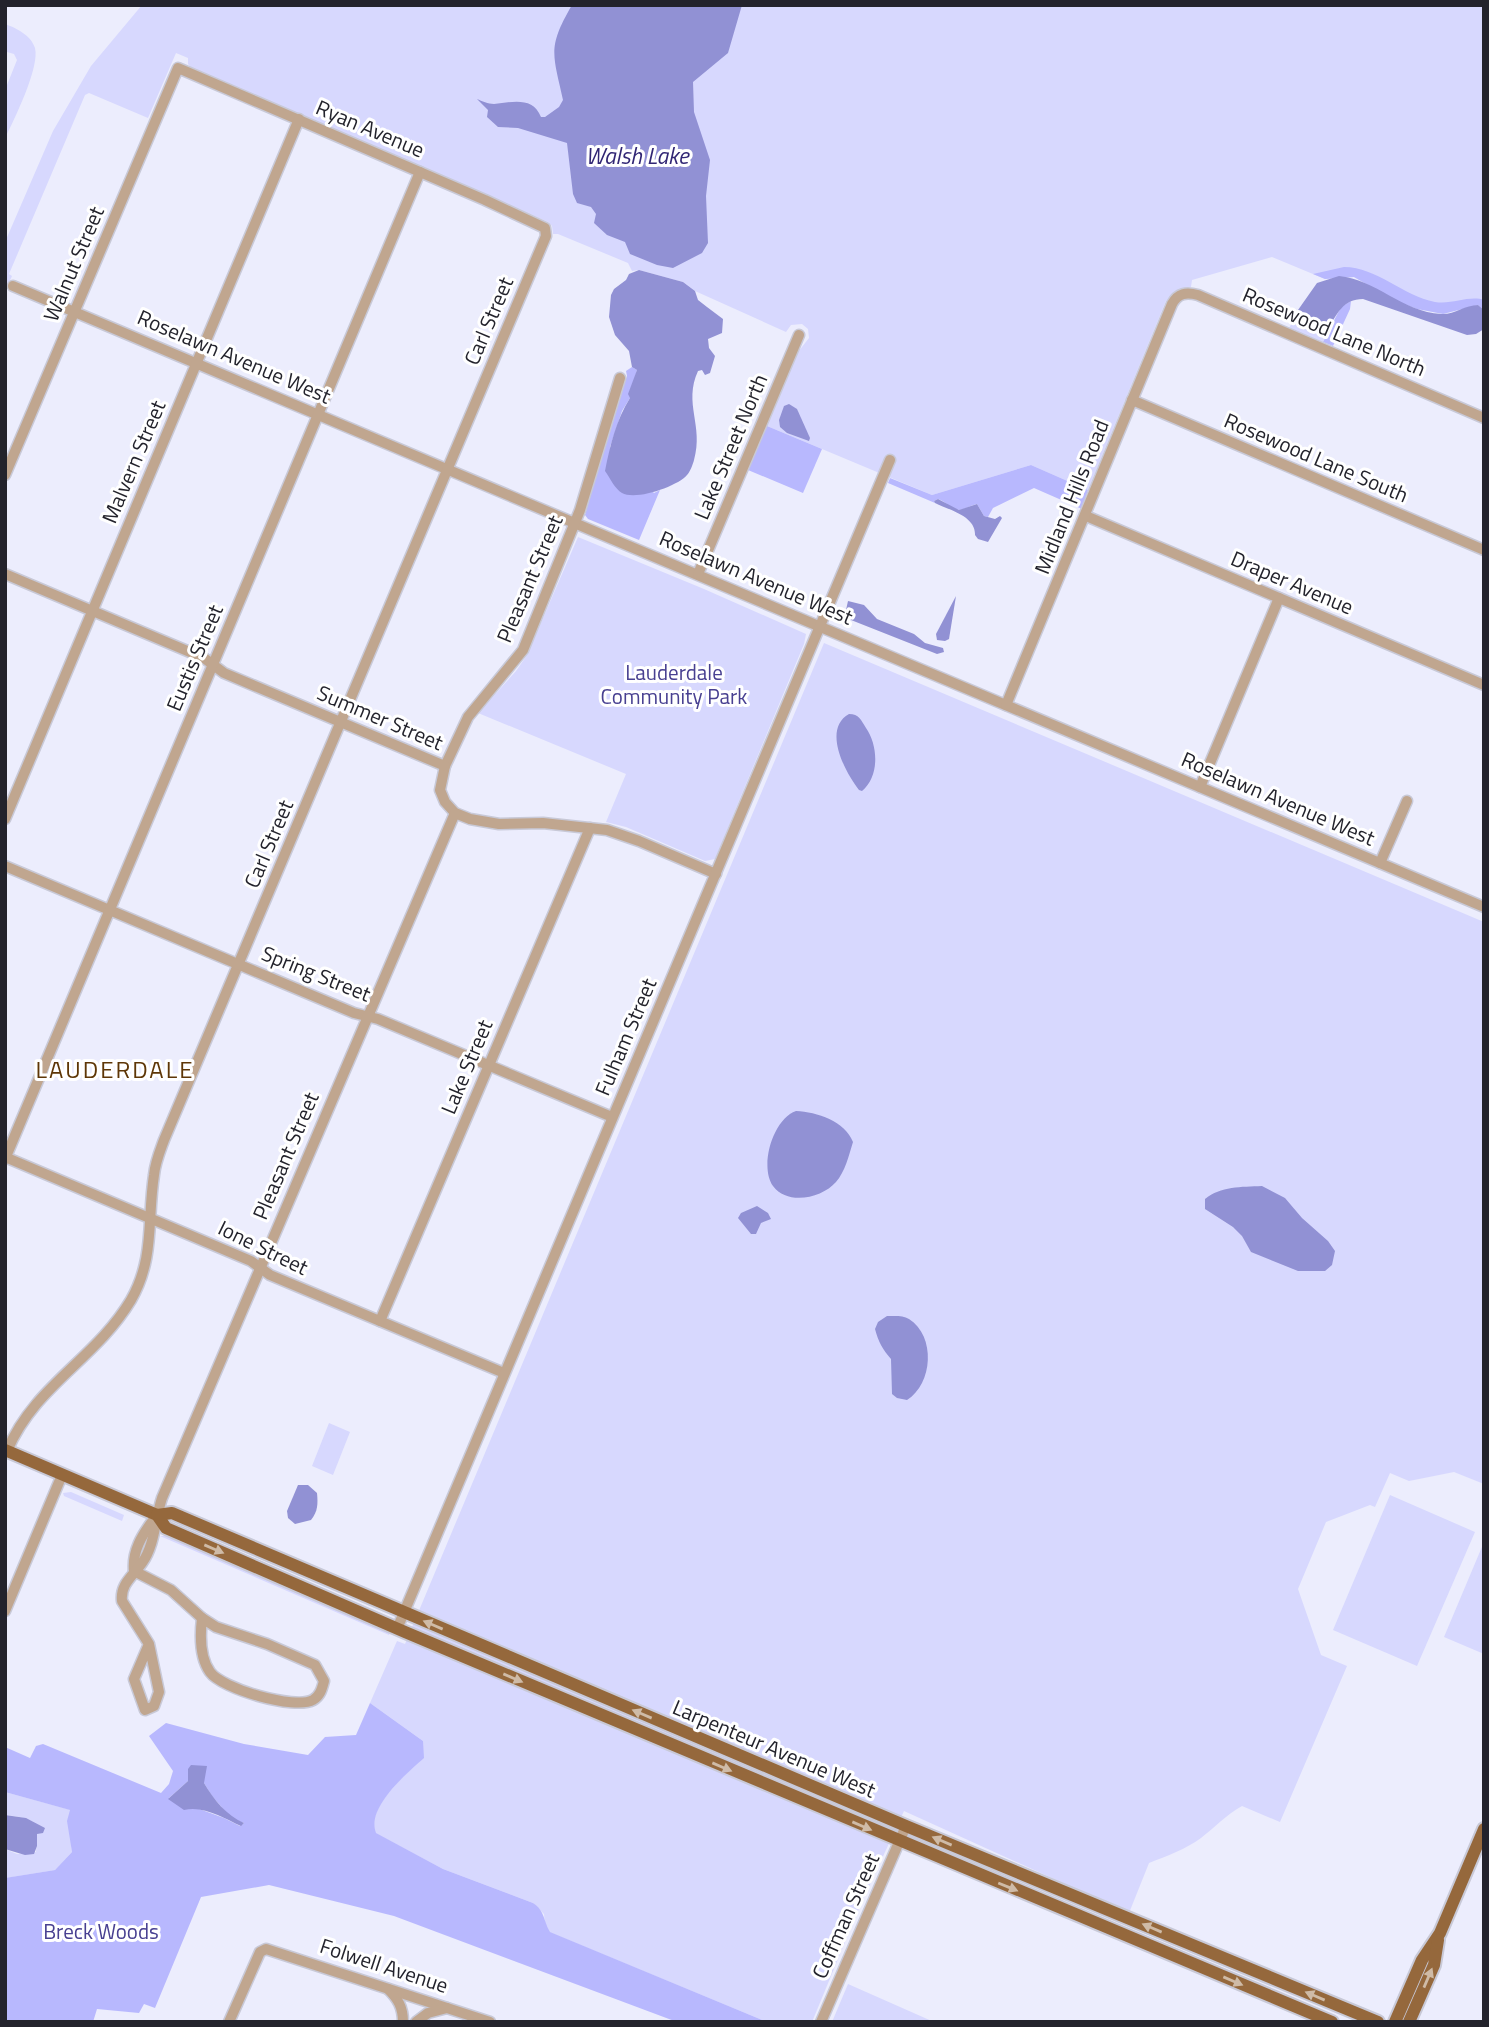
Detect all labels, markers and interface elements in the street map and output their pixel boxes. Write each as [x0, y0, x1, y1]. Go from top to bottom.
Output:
street label: Ryan Avenue [311, 91, 430, 165]
water label: Walsh Lake [585, 138, 690, 173]
street label: Walnut Street [34, 201, 112, 326]
street label: Carl Street [455, 271, 521, 370]
street label: Rosewood Lane North [1238, 278, 1431, 384]
street label: Roselawn Avenue West [133, 301, 337, 412]
street label: Lake Street North [685, 369, 775, 524]
street label: Malvern Street [93, 395, 174, 528]
street label: Rosewood Lane South [1219, 404, 1413, 510]
street label: Midland Hills Road [1026, 415, 1117, 579]
street label: Pleasant Street [488, 509, 571, 647]
street label: Roselawn Avenue West [655, 522, 859, 633]
street label: Draper Avenue [1226, 542, 1359, 622]
street label: Eustis Street [157, 599, 231, 716]
park label: Lauderdale Community Park [601, 656, 747, 712]
street label: Summer Street [312, 676, 449, 758]
street label: Roselawn Avenue West [1177, 743, 1381, 854]
street label: Carl Street [235, 794, 301, 893]
street label: Spring Street [257, 937, 376, 1010]
street label: Fulham Street [586, 972, 664, 1100]
street label: Lake Street [432, 1014, 501, 1119]
district label: LAUDERDALE [36, 1051, 194, 1087]
street label: Pleasant Street [244, 1086, 327, 1224]
street label: Ione Street [213, 1212, 315, 1283]
one-way arrow [204, 1543, 224, 1555]
one-way arrow [422, 1619, 443, 1630]
one-way arrow [503, 1672, 523, 1684]
street label: Larpenteur Avenue West [668, 1691, 882, 1806]
one-way arrow [632, 1708, 652, 1720]
one-way arrow [712, 1762, 733, 1773]
one-way arrow [852, 1820, 872, 1832]
one-way arrow [932, 1835, 952, 1847]
street label: Coffman Street [803, 1847, 887, 1983]
one-way arrow [997, 1881, 1018, 1892]
park label: Breck Woods [43, 1915, 159, 1947]
one-way arrow [1142, 1922, 1162, 1934]
street label: Folwell Avenue [316, 1929, 453, 2001]
one-way arrow [1423, 1968, 1434, 1989]
one-way arrow [1222, 1975, 1243, 1986]
one-way arrow [1304, 1990, 1325, 2001]

